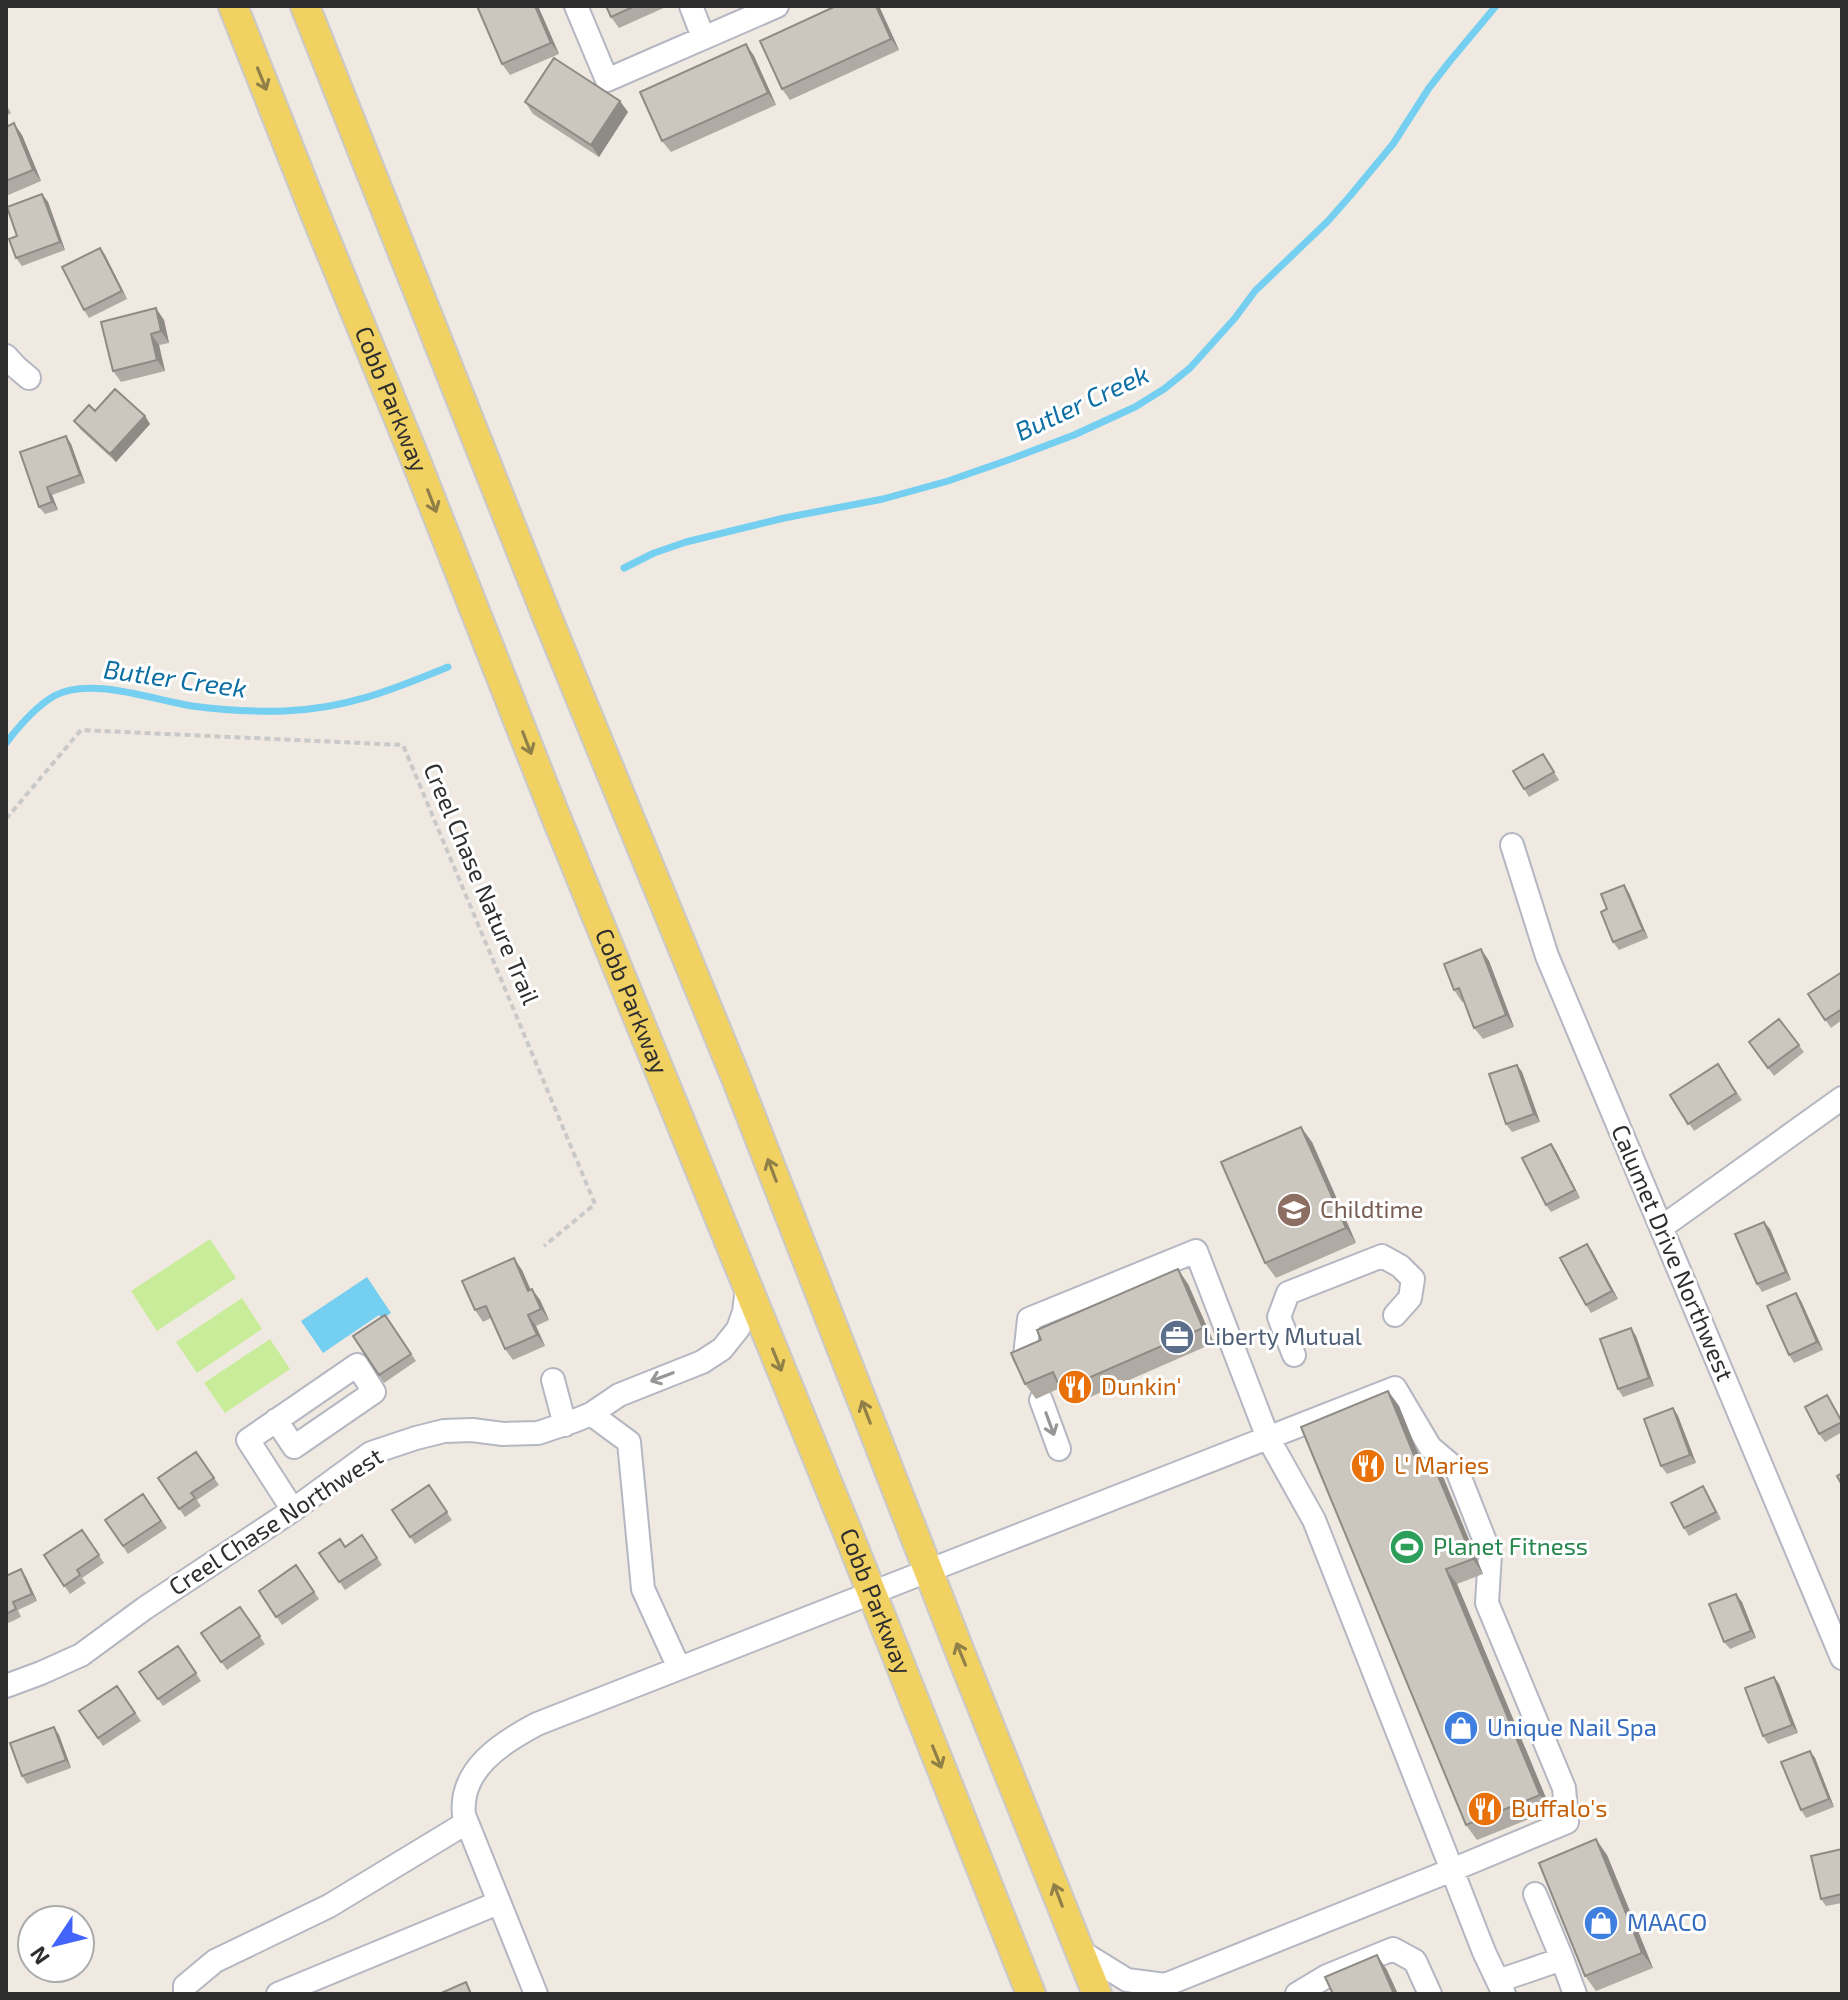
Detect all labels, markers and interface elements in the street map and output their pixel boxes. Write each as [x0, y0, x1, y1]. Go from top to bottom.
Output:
one-way arrow [255, 66, 270, 91]
street label: Cobb Parkway [350, 322, 435, 476]
water label: Butler Creek [1010, 357, 1153, 446]
one-way arrow [426, 488, 441, 513]
water label: Butler Creek [102, 652, 249, 703]
one-way arrow [521, 730, 536, 755]
street label: Creel Chase Nature Trail [418, 758, 546, 1008]
street label: Cobb Parkway [590, 924, 675, 1078]
street label: Calumet Drive Northwest [1606, 1120, 1741, 1385]
one-way arrow [764, 1158, 778, 1183]
school or university icon: Childtime [1275, 1191, 1313, 1229]
place label: Childtime [1320, 1194, 1423, 1223]
office icon: Liberty Mutual [1158, 1318, 1196, 1356]
place label: Liberty Mutual [1203, 1321, 1362, 1350]
one-way arrow [770, 1347, 785, 1372]
restaurant icon: Dunkin' [1056, 1368, 1094, 1406]
one-way arrow [650, 1371, 675, 1385]
place label: Dunkin' [1101, 1371, 1181, 1400]
one-way arrow [858, 1400, 873, 1425]
one-way arrow [1044, 1412, 1058, 1436]
street label: Creel Chase Northwest [163, 1441, 388, 1601]
restaurant icon: L' Maries [1349, 1447, 1387, 1485]
place label: L' Maries [1394, 1450, 1489, 1479]
street label: Cobb Parkway [835, 1524, 919, 1679]
sports icon: Planet Fitness [1388, 1528, 1426, 1566]
place label: Planet Fitness [1433, 1531, 1588, 1560]
one-way arrow [953, 1642, 968, 1667]
shop icon: Unique Nail Spa [1442, 1709, 1480, 1747]
place label: Unique Nail Spa [1487, 1712, 1657, 1741]
one-way arrow [931, 1744, 945, 1769]
restaurant icon: Buffalo's [1466, 1790, 1504, 1828]
place label: Buffalo's [1511, 1793, 1607, 1822]
one-way arrow [1050, 1883, 1064, 1908]
north arrow [16, 1904, 96, 1984]
shop icon: MAACO [1582, 1904, 1620, 1942]
place label: MAACO [1627, 1907, 1707, 1936]
text: N [24, 1942, 54, 1970]

